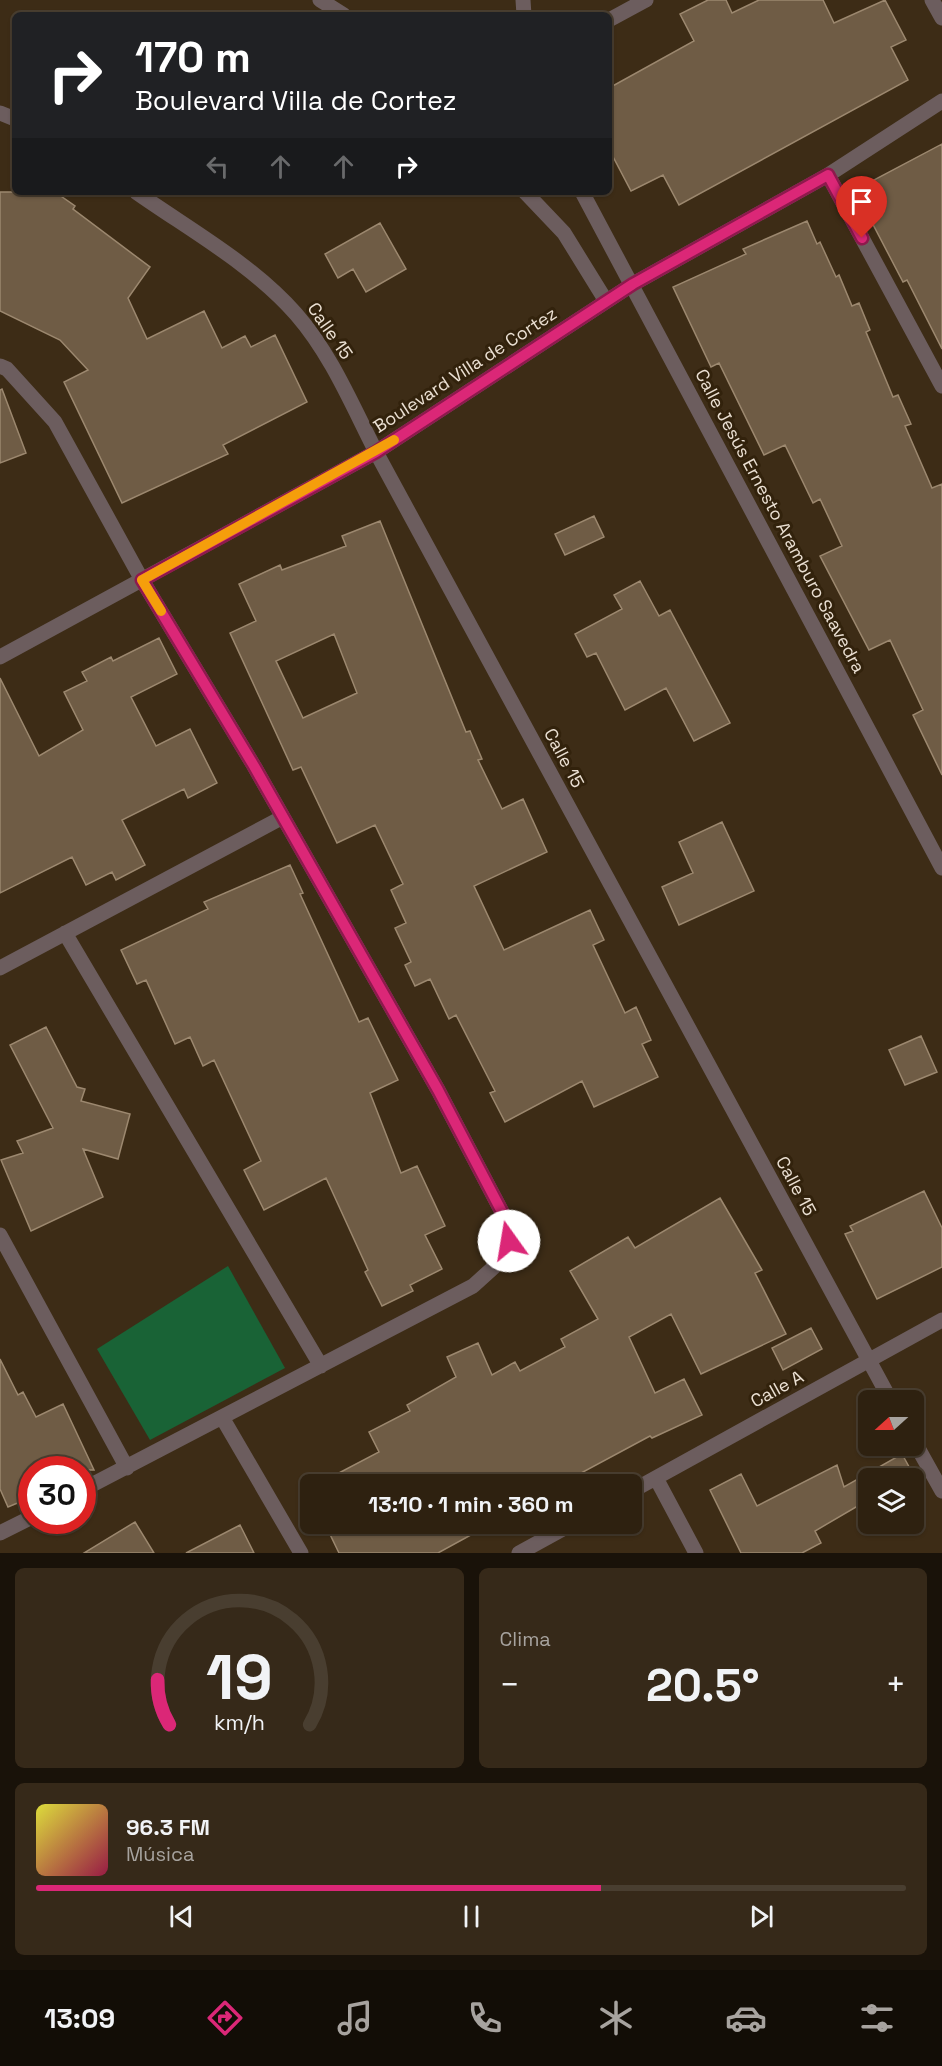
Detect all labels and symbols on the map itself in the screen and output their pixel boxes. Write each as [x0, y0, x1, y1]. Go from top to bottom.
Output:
pin [836, 176, 887, 238]
street label: Calle 15 [303, 298, 358, 364]
street label: Boulevard Villa de Cortez [369, 302, 561, 438]
street label: Calle Jesús Ernesto Aramburo Saavedra [690, 365, 871, 677]
street label: Calle 15 [539, 724, 590, 792]
street label: Calle 15 [771, 1152, 822, 1220]
position arrow [477, 1209, 541, 1273]
street label: Calle A [746, 1365, 807, 1412]
north arrow [858, 1390, 924, 1456]
speed limit sign: 30 [18, 1456, 96, 1534]

